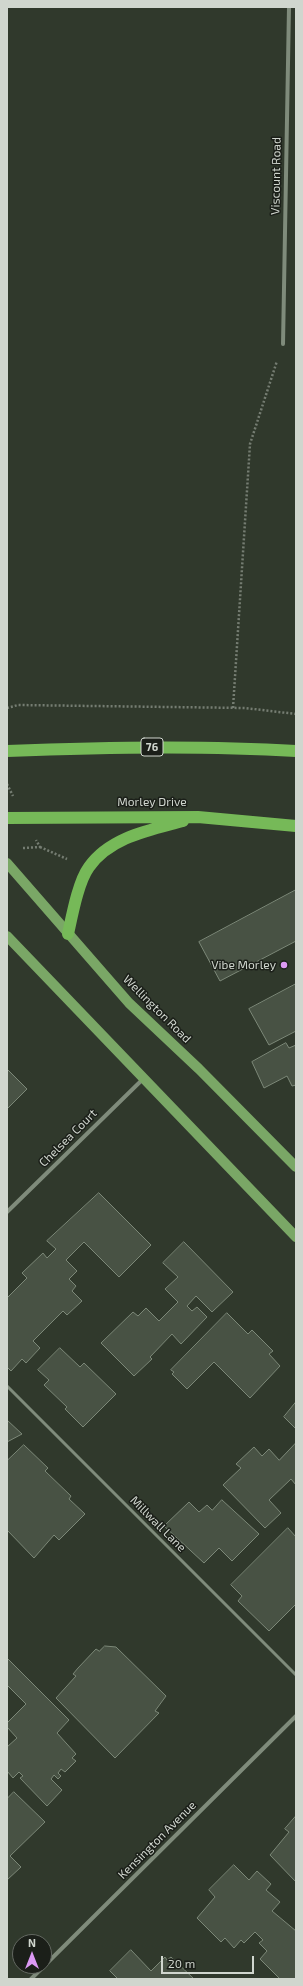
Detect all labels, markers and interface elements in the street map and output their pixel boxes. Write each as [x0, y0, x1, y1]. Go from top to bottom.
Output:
street label: Viscount Road [268, 137, 284, 215]
road number: 76 [141, 738, 163, 756]
street label: Morley Drive [117, 795, 187, 809]
place label: Vibe Morley [211, 958, 276, 972]
marker: Vibe Morley [279, 960, 289, 970]
street label: Wellington Road [120, 972, 194, 1046]
street label: Chelsea Court [36, 1106, 100, 1170]
street label: Millwall Lane [127, 1493, 189, 1555]
street label: Kensington Avenue [115, 1798, 199, 1882]
north arrow [12, 1934, 52, 1974]
text: N [28, 1936, 36, 1949]
scale bar [163, 1948, 256, 1974]
text: 20 m [168, 1956, 195, 1970]

